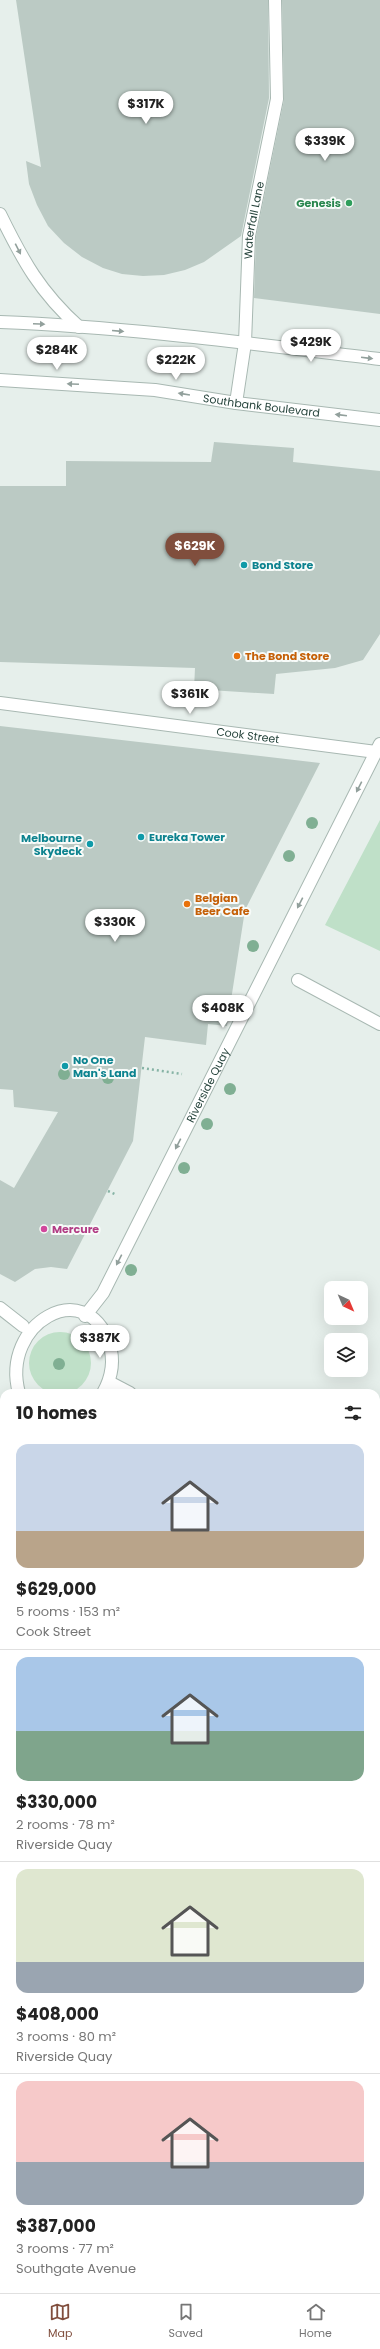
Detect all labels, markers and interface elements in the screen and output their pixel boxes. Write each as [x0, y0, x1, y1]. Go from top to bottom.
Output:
pin: $317K [118, 91, 174, 125]
text: $317K [127, 94, 165, 113]
pin: $339K [297, 128, 353, 162]
text: $339K [304, 131, 346, 150]
street label: Waterfall Lane [240, 180, 268, 259]
place label: Genesis [296, 195, 341, 211]
marker: Genesis [344, 198, 354, 208]
one-way arrow [14, 243, 21, 255]
one-way arrow [33, 320, 45, 327]
one-way arrow [112, 328, 124, 334]
pin: $429K [283, 329, 339, 363]
text: $429K [290, 332, 332, 351]
pin: $284K [29, 337, 85, 371]
text: $284K [36, 340, 78, 359]
pin: $222K [148, 347, 204, 381]
text: $222K [156, 350, 196, 369]
one-way arrow [361, 355, 373, 361]
one-way arrow [67, 380, 79, 387]
street label: Southbank Boulevard [202, 390, 321, 421]
one-way arrow [178, 391, 190, 397]
one-way arrow [335, 412, 347, 418]
pin: $629K [167, 533, 223, 567]
text: $629K [174, 536, 216, 555]
place label: Bond Store [252, 557, 313, 573]
marker: Bond Store [239, 560, 249, 570]
place label: The Bond Store [245, 648, 329, 664]
marker: The Bond Store [232, 651, 242, 661]
pin: $361K [162, 681, 218, 715]
text: $361K [171, 684, 209, 703]
street label: Cook Street [215, 723, 280, 747]
one-way arrow [356, 781, 362, 793]
place label: Eureka Tower [149, 829, 225, 845]
place label: Melbourne Skydeck [21, 830, 82, 859]
marker: Eureka Tower [136, 832, 146, 842]
marker: Melbourne Skydeck [85, 839, 95, 849]
place label: Belgian Beer Cafe [195, 890, 250, 919]
one-way arrow [297, 897, 303, 909]
marker: Belgian Beer Cafe [182, 899, 192, 909]
pin: $330K [87, 909, 143, 943]
text: $330K [94, 912, 136, 931]
pin: $408K [195, 995, 251, 1029]
text: $408K [201, 998, 245, 1017]
street label: Riverside Quay [182, 1044, 234, 1125]
place label: No One Man's Land [73, 1052, 136, 1081]
marker: No One Man's Land [60, 1061, 70, 1071]
one-way arrow [175, 1138, 181, 1150]
place label: Mercure [52, 1221, 99, 1237]
marker: Mercure [39, 1224, 49, 1234]
one-way arrow [116, 1254, 122, 1265]
north arrow [324, 1281, 368, 1325]
map controls [324, 1281, 368, 1377]
pin: $387K [72, 1325, 128, 1359]
text: $387K [80, 1328, 120, 1347]
button: layers [324, 1333, 368, 1377]
text: 10 homes [16, 1401, 97, 1425]
icon: filters [342, 1402, 364, 1424]
icon: home [154, 1470, 226, 1542]
text: $629,000 [16, 1577, 96, 1601]
text: 5 rooms · 153 m² [16, 1602, 120, 1621]
text: Cook Street [16, 1622, 91, 1641]
icon: home [154, 1683, 226, 1755]
text: $330,000 [16, 1790, 97, 1814]
text: 2 rooms · 78 m² [16, 1815, 115, 1834]
text: Riverside Quay [16, 1835, 112, 1854]
icon: home [154, 1895, 226, 1967]
text: $408,000 [16, 2002, 99, 2026]
text: 3 rooms · 80 m² [16, 2027, 116, 2046]
text: Riverside Quay [16, 2047, 112, 2066]
icon: home [154, 2107, 226, 2179]
text: $387,000 [16, 2214, 96, 2238]
text: 3 rooms · 77 m² [16, 2239, 114, 2258]
text: Southgate Avenue [16, 2259, 136, 2278]
tab: Map [48, 2301, 72, 2342]
tab: Saved [169, 2301, 203, 2342]
tab: Home [299, 2301, 332, 2342]

